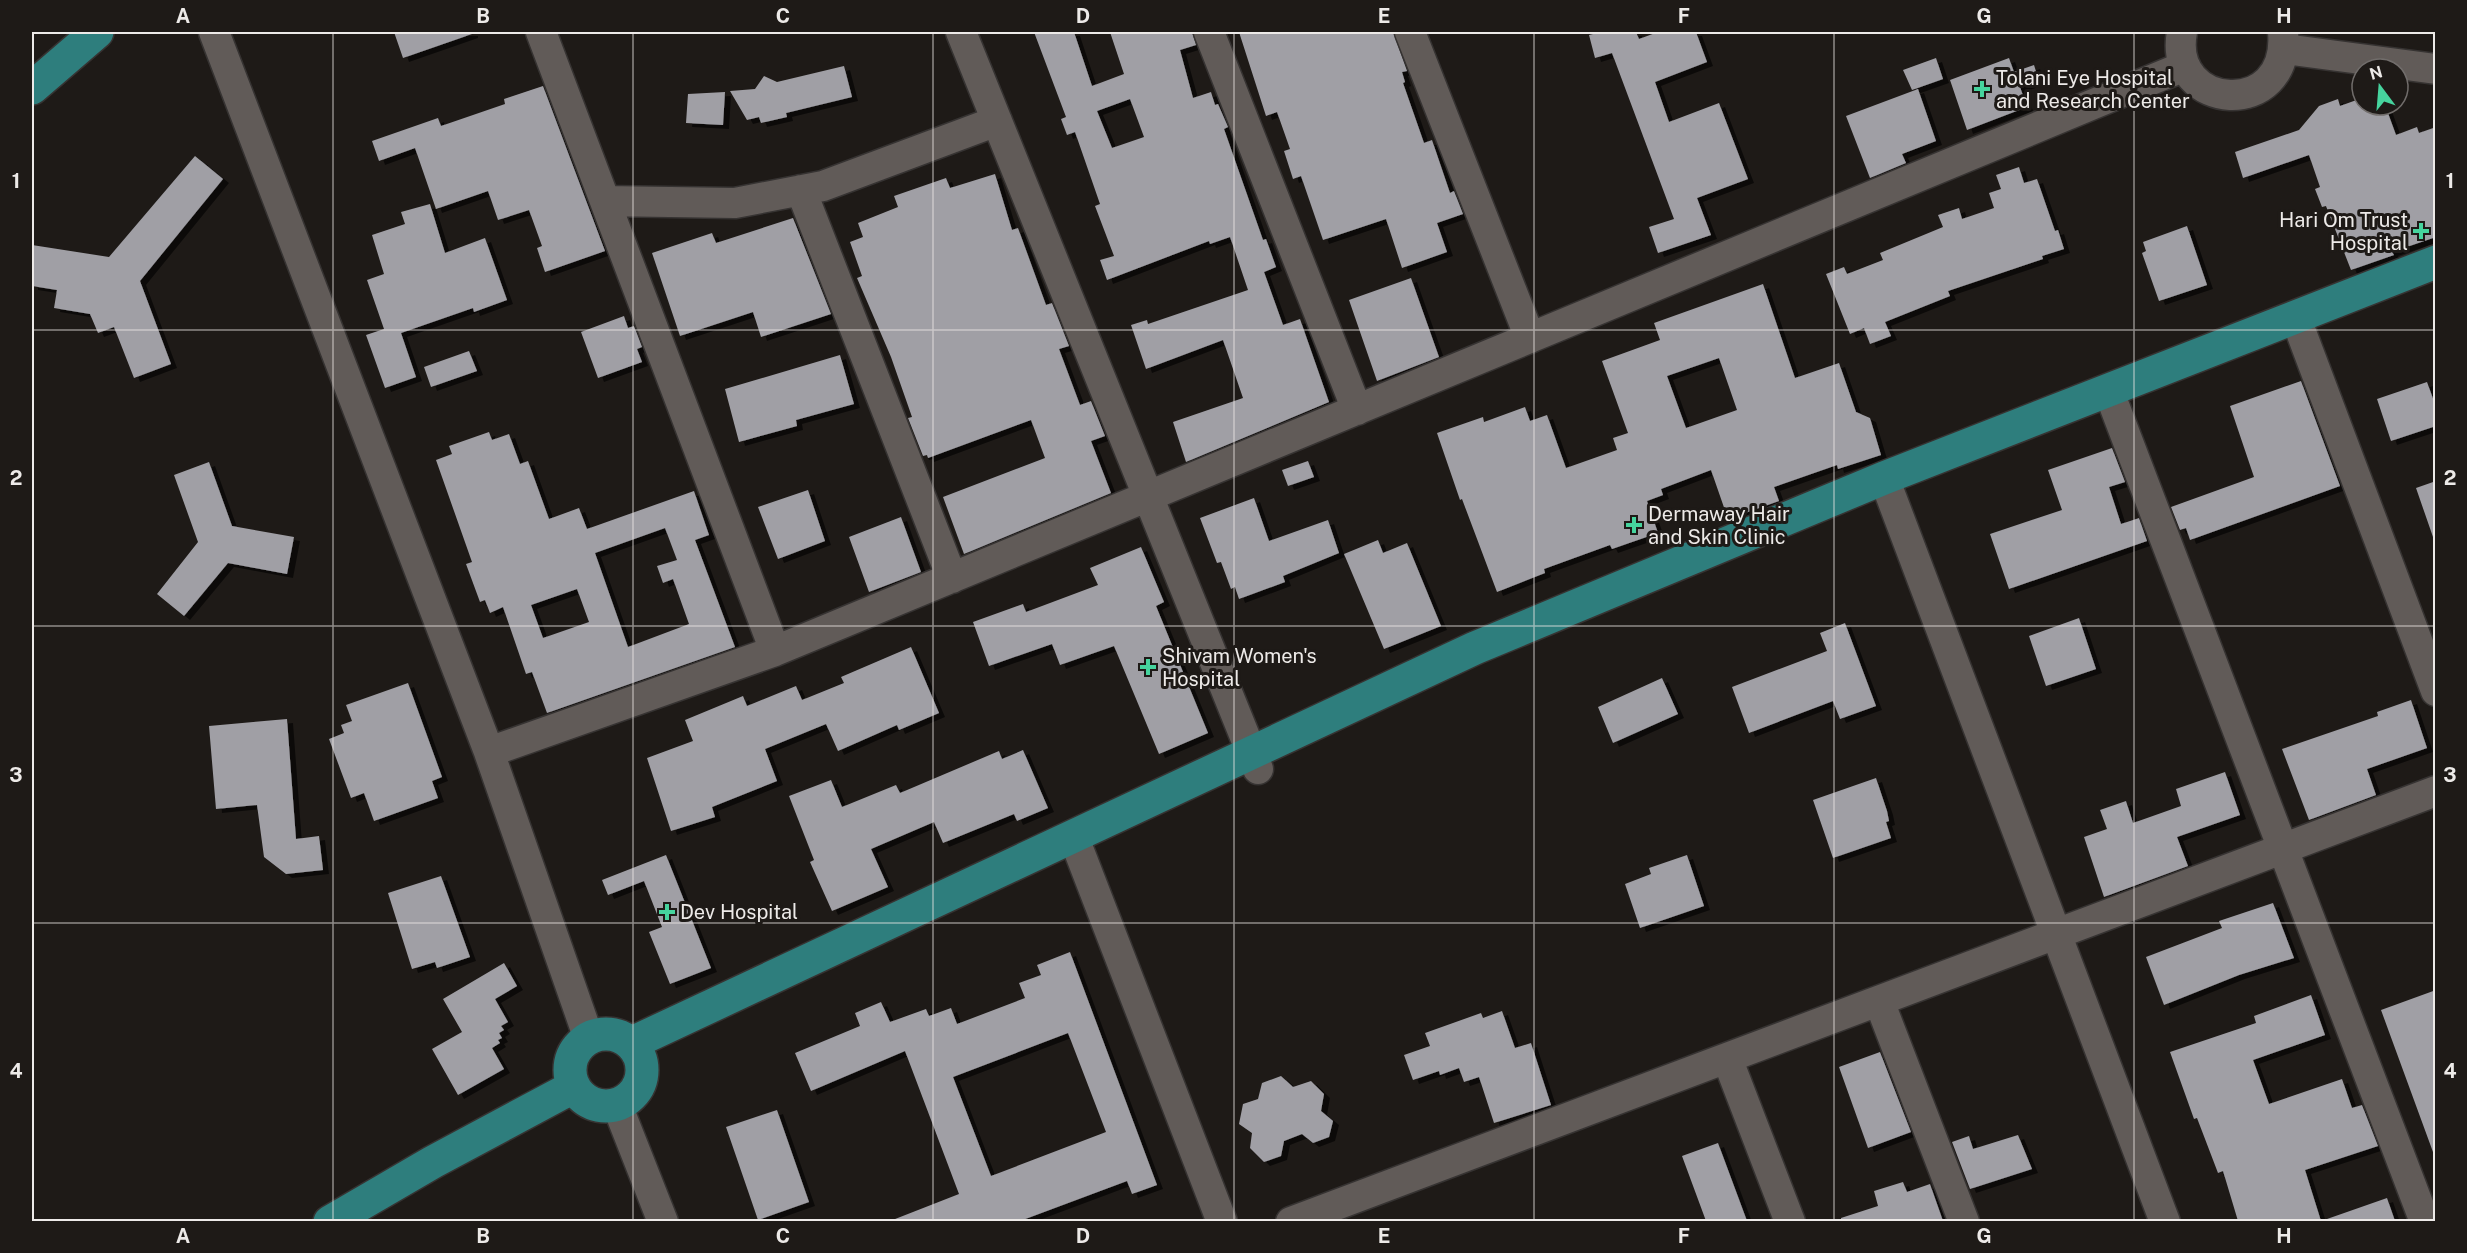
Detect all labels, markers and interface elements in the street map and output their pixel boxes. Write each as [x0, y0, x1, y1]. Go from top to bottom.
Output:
text: A [176, 4, 190, 28]
text: B [476, 4, 490, 28]
text: C [776, 4, 790, 28]
text: D [1076, 4, 1090, 28]
text: E [1378, 4, 1390, 28]
text: F [1678, 4, 1690, 28]
text: G [1976, 4, 1992, 28]
text: H [2276, 4, 2292, 28]
north arrow [2350, 57, 2410, 117]
text: N [2367, 62, 2385, 84]
place label: Tolani Eye Hospital and Research Center [1996, 66, 2190, 113]
marker: Tolani Eye Hospital and Research Center [1973, 80, 1991, 98]
text: 1 [12, 169, 20, 193]
text: 1 [2446, 169, 2454, 193]
place label: Hari Om Trust Hospital [2279, 208, 2408, 255]
marker: Hari Om Trust Hospital [2412, 222, 2430, 240]
text: 2 [10, 466, 22, 490]
text: 2 [2444, 466, 2456, 490]
place label: Dermaway Hair and Skin Clinic [1648, 502, 1790, 549]
marker: Dermaway Hair and Skin Clinic [1625, 516, 1643, 534]
place label: Shivam Women's Hospital [1162, 644, 1317, 691]
marker: Shivam Women's Hospital [1139, 658, 1157, 676]
text: 3 [9, 763, 23, 787]
text: 3 [2443, 763, 2457, 787]
place label: Dev Hospital [680, 900, 798, 924]
marker: Dev Hospital [658, 903, 676, 921]
text: 4 [9, 1059, 23, 1083]
text: 4 [2443, 1059, 2457, 1083]
text: A [176, 1224, 190, 1248]
text: B [476, 1224, 490, 1248]
text: C [776, 1224, 790, 1248]
text: D [1076, 1224, 1090, 1248]
text: E [1378, 1224, 1390, 1248]
text: F [1678, 1224, 1690, 1248]
text: G [1976, 1224, 1992, 1248]
text: H [2276, 1224, 2292, 1248]

